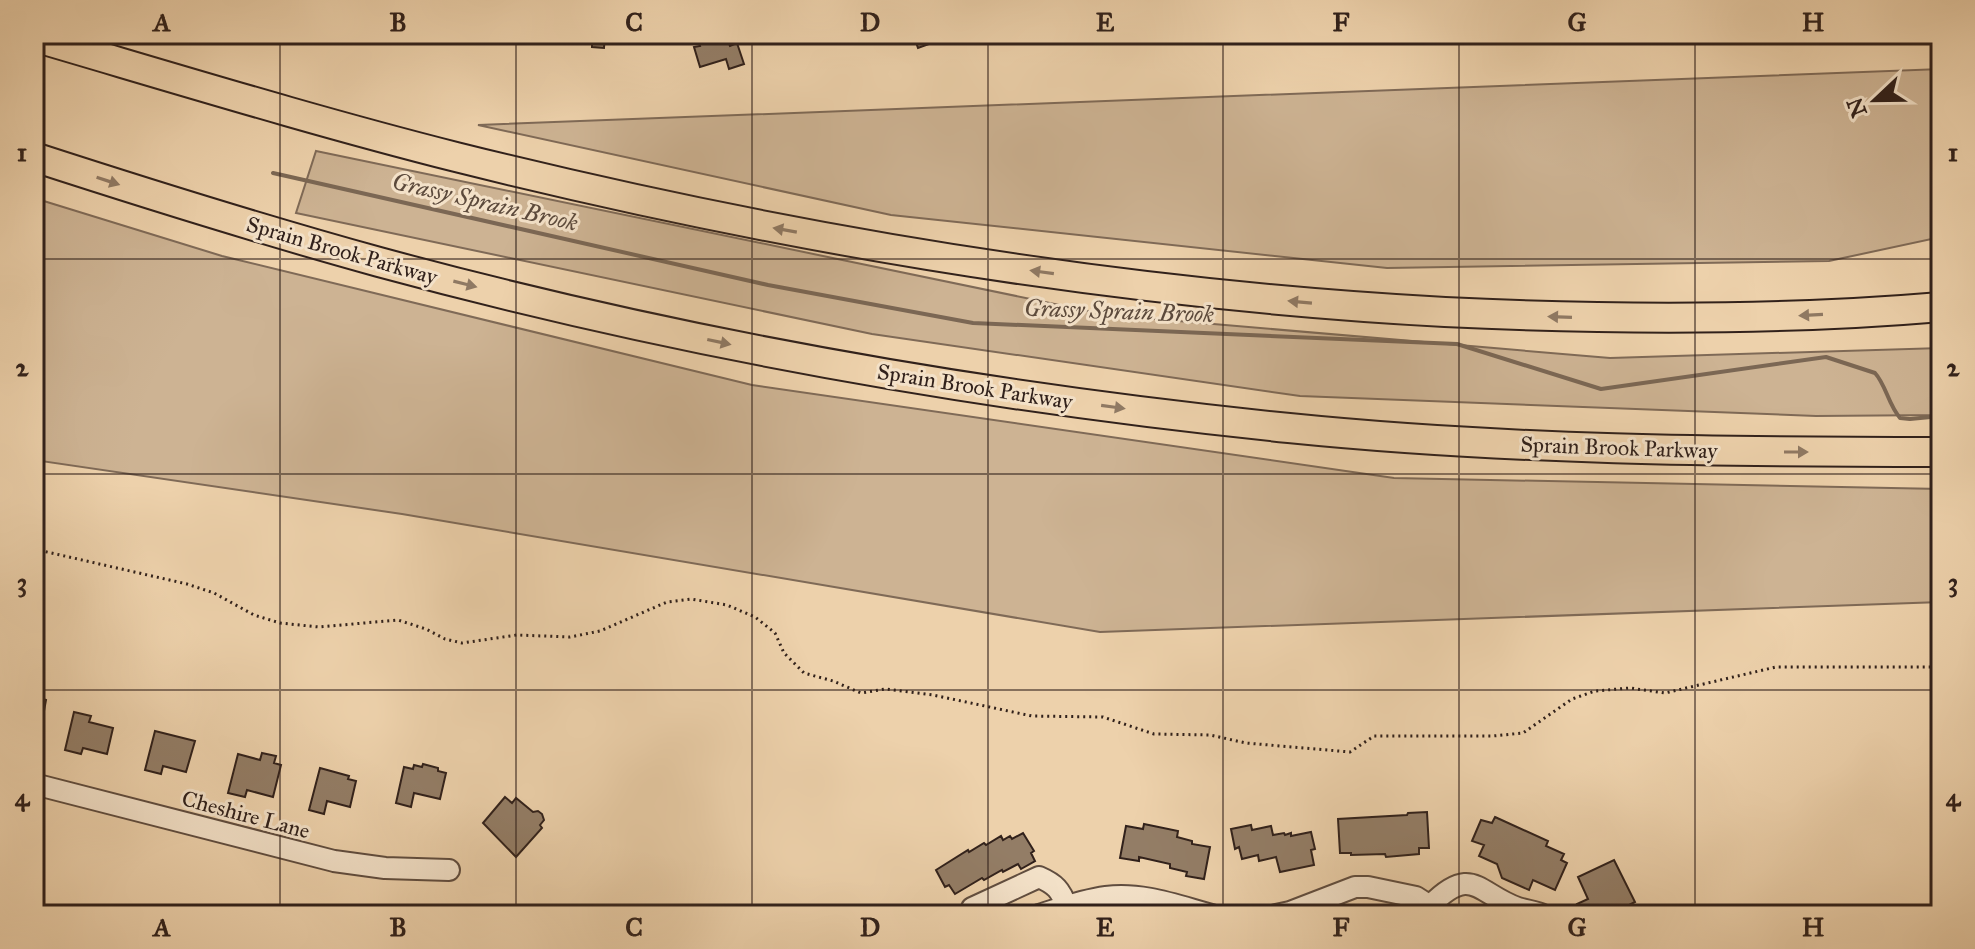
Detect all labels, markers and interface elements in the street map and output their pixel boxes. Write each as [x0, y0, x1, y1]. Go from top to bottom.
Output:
text: A [151, 6, 171, 38]
text: B [389, 6, 407, 38]
text: C [625, 6, 643, 38]
text: D [860, 6, 880, 38]
text: E [1096, 6, 1115, 38]
text: F [1333, 6, 1350, 38]
text: G [1567, 6, 1587, 38]
text: H [1802, 6, 1825, 38]
north arrow [1835, 60, 1915, 140]
text: N [1841, 93, 1873, 121]
text: 1 [17, 136, 27, 168]
text: 1 [1948, 136, 1958, 168]
water label: Grassy Sprain Brook [389, 166, 581, 238]
one-way arrow [97, 175, 121, 187]
street label: Sprain Brook Parkway [243, 210, 441, 291]
one-way arrow [773, 223, 798, 235]
one-way arrow [1029, 265, 1054, 278]
one-way arrow [453, 279, 478, 291]
water label: Grassy Sprain Brook [1024, 293, 1215, 329]
one-way arrow [1287, 295, 1312, 308]
one-way arrow [1798, 309, 1823, 322]
one-way arrow [1547, 310, 1572, 323]
one-way arrow [707, 336, 732, 348]
text: 2 [16, 351, 30, 383]
text: 2 [1947, 351, 1961, 383]
street label: Sprain Brook Parkway [875, 358, 1075, 415]
one-way arrow [1101, 401, 1126, 414]
street label: Sprain Brook Parkway [1520, 431, 1719, 464]
one-way arrow [1784, 446, 1809, 458]
text: 3 [17, 566, 27, 598]
text: 3 [1948, 566, 1958, 598]
text: 4 [15, 781, 31, 813]
text: 4 [1946, 781, 1962, 813]
street label: Cheshire Lane [179, 784, 313, 845]
text: A [151, 911, 171, 943]
text: B [389, 911, 407, 943]
text: C [625, 911, 643, 943]
text: D [860, 911, 880, 943]
text: E [1096, 911, 1115, 943]
text: F [1333, 911, 1350, 943]
text: G [1567, 911, 1587, 943]
text: H [1802, 911, 1825, 943]

